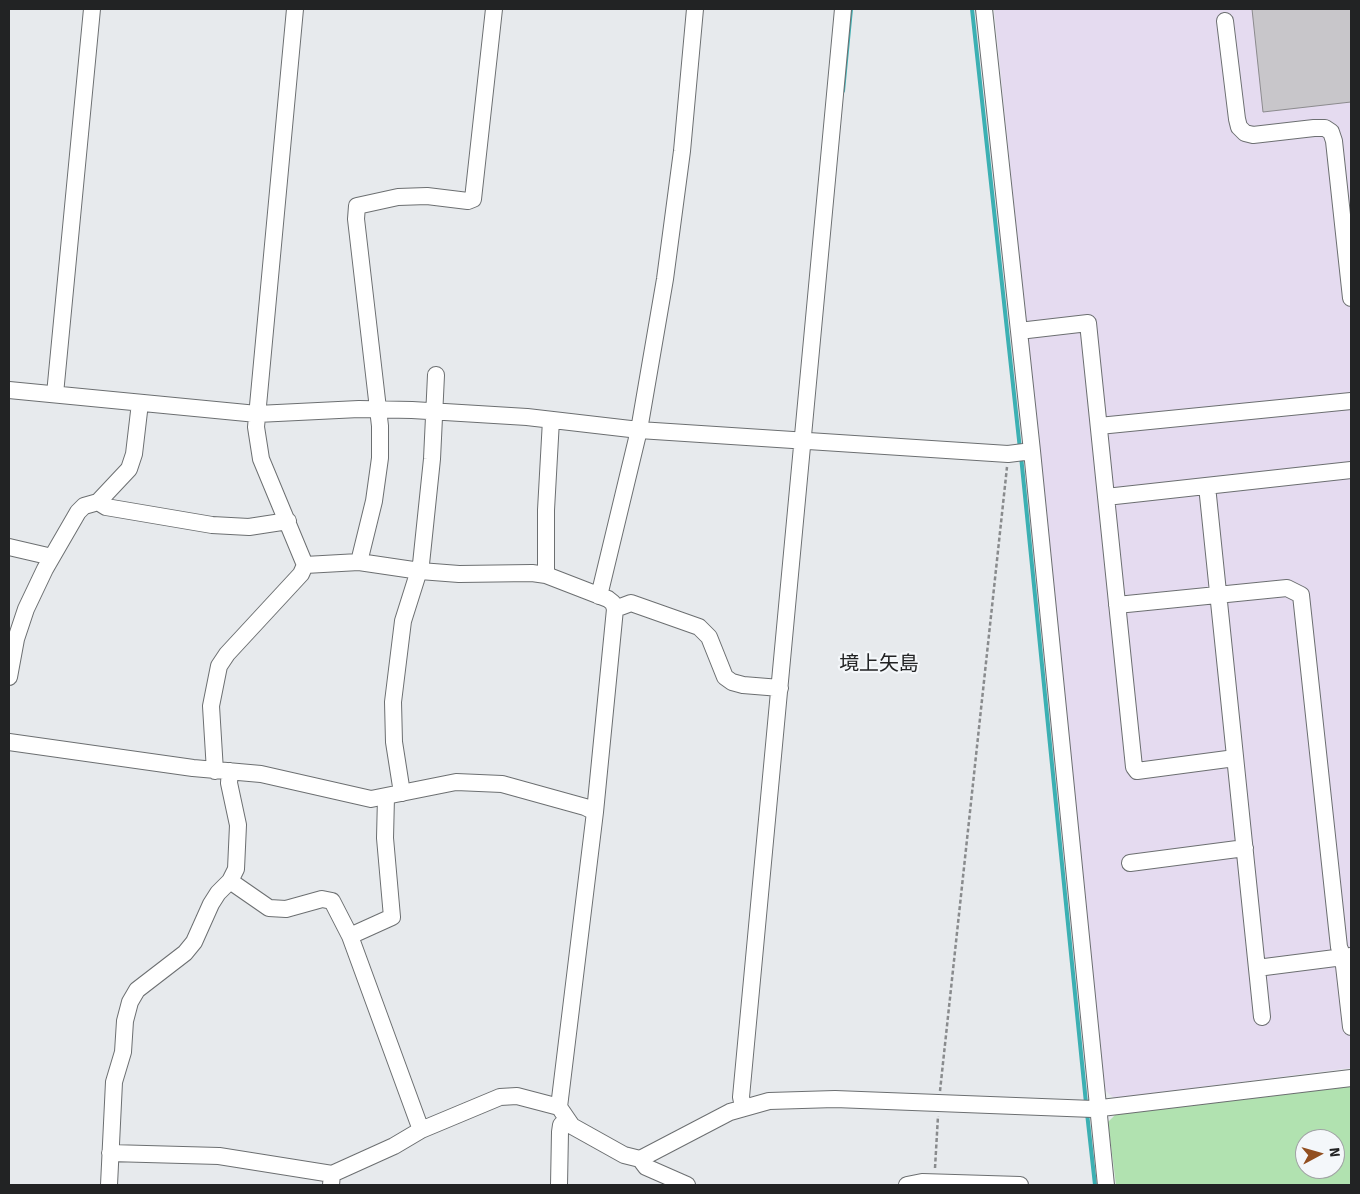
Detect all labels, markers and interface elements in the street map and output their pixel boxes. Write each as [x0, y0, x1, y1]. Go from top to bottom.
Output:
district label: 境上矢島 [839, 653, 919, 677]
north arrow [1295, 1129, 1345, 1179]
text: N [1325, 1147, 1343, 1158]

